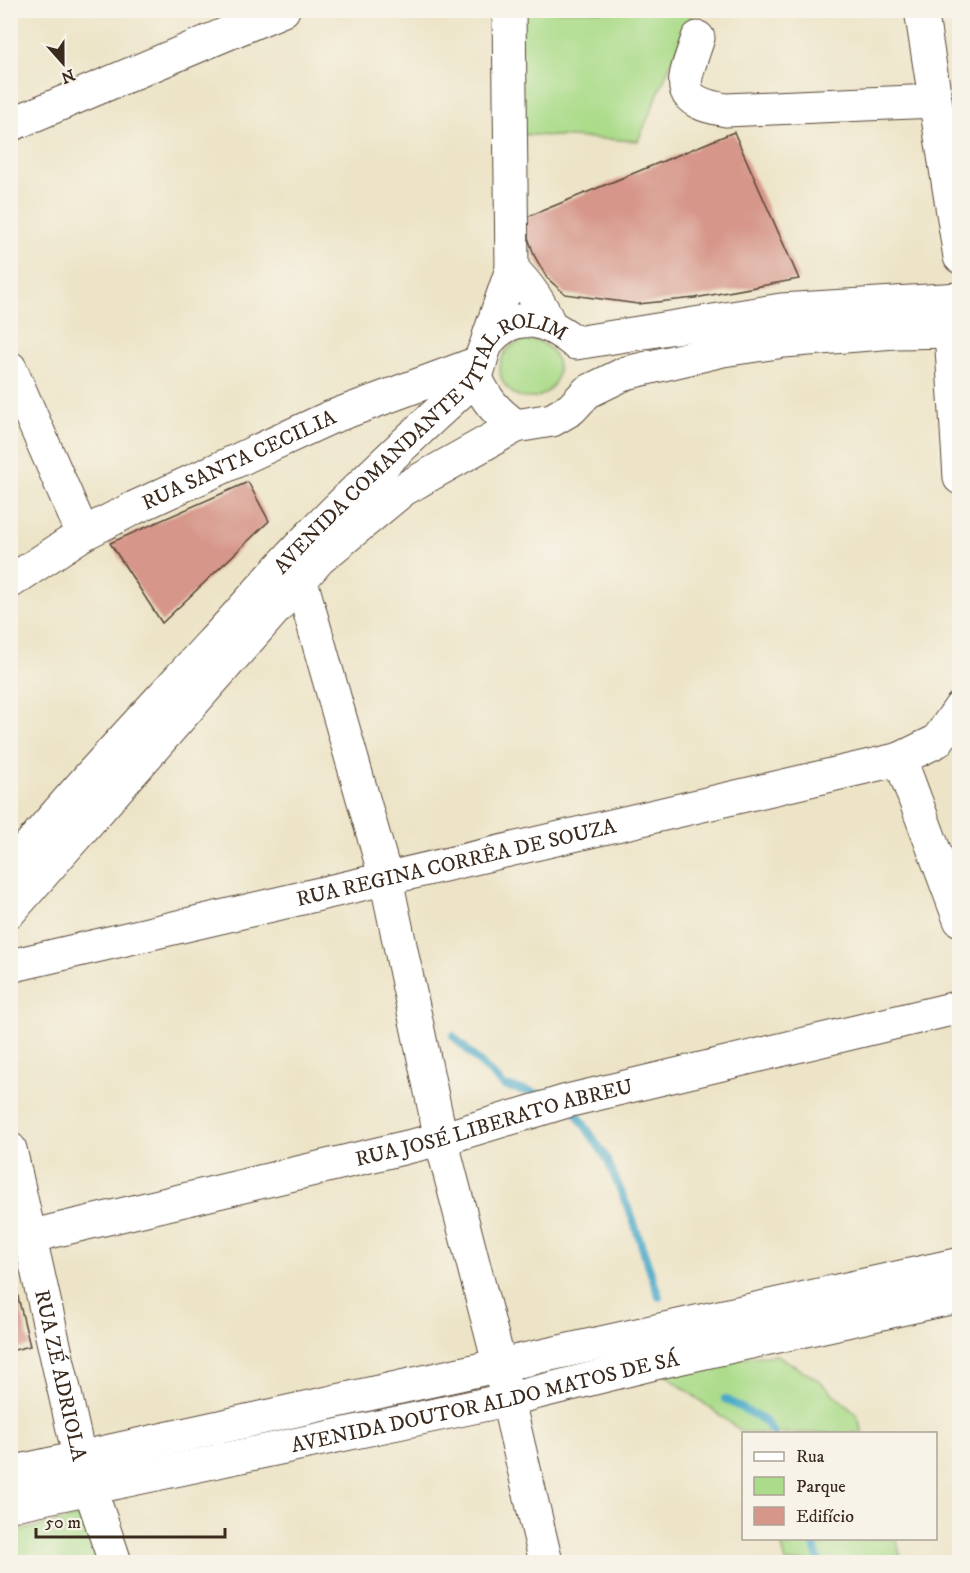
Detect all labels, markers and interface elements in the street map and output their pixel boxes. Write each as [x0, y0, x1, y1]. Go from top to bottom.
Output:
north arrow [33, 33, 93, 93]
text: N [58, 64, 78, 88]
street label: AVENIDA COMANDANTE VITAL ROLIM [269, 308, 572, 580]
street label: RUA SANTA CECILIA [138, 404, 341, 517]
street label: RUA REGINA CORRÊA DE SOUZA [294, 813, 619, 913]
street label: RUA JOSÉ LIBERATO ABREU [353, 1074, 636, 1173]
street label: RUA ZÉ ADRIOLA [28, 1287, 92, 1464]
street label: AVENIDA DOUTOR ALDO MATOS DE SÁ [289, 1344, 682, 1459]
legend [742, 1432, 937, 1540]
text: Rua [796, 1446, 825, 1468]
text: Parque [796, 1476, 846, 1498]
scale bar [36, 1501, 225, 1539]
text: Edifício [796, 1506, 854, 1528]
text: 50 m [45, 1512, 81, 1534]

